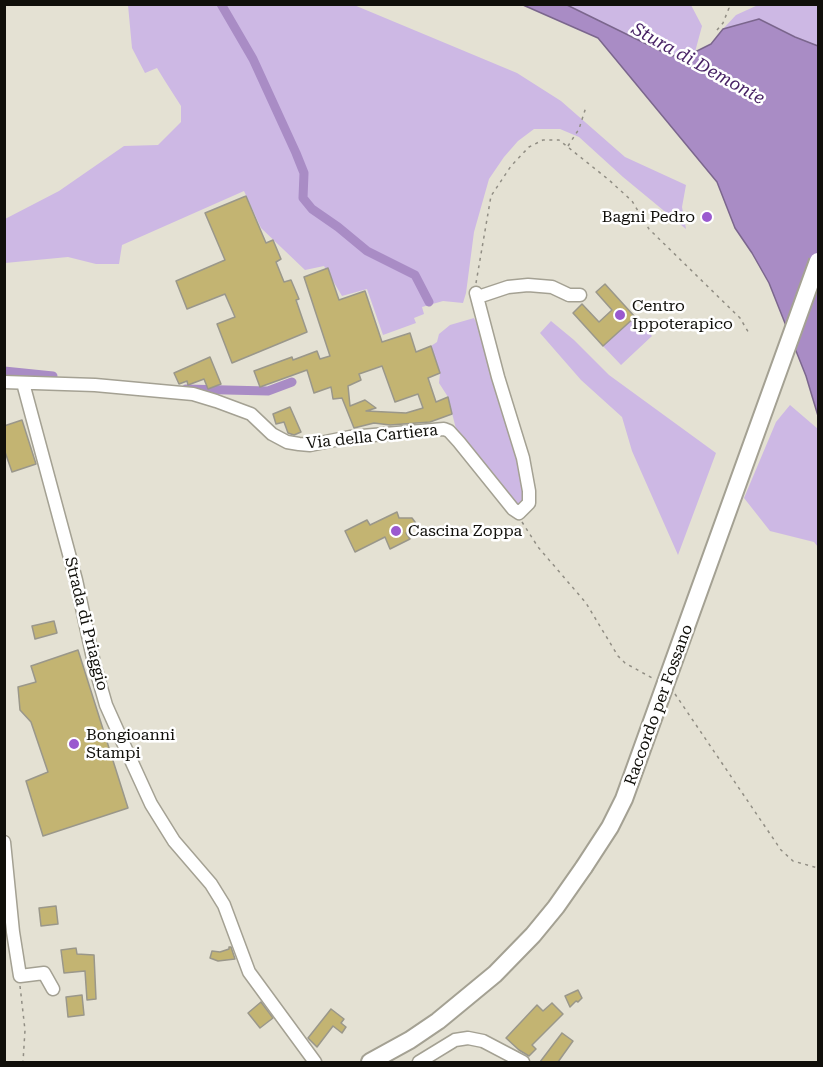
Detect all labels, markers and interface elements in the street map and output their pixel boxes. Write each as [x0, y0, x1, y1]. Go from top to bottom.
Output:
water label: Stura di Demonte [628, 19, 768, 109]
place label: Bagni Pedro [602, 207, 695, 227]
marker: Bagni Pedro [700, 210, 714, 224]
place label: Centro Ippoterapico [632, 296, 733, 334]
marker: Centro Ippoterapico [613, 308, 627, 322]
street label: Via della Cartiera [305, 421, 439, 453]
place label: Cascina Zoppa [408, 521, 522, 541]
marker: Cascina Zoppa [389, 524, 403, 538]
street label: Strada di Priaggio [60, 555, 112, 693]
street label: Raccordo per Fossano [621, 622, 697, 788]
place label: Bongioanni Stampi [86, 725, 175, 763]
marker: Bongioanni Stampi [67, 737, 81, 751]

